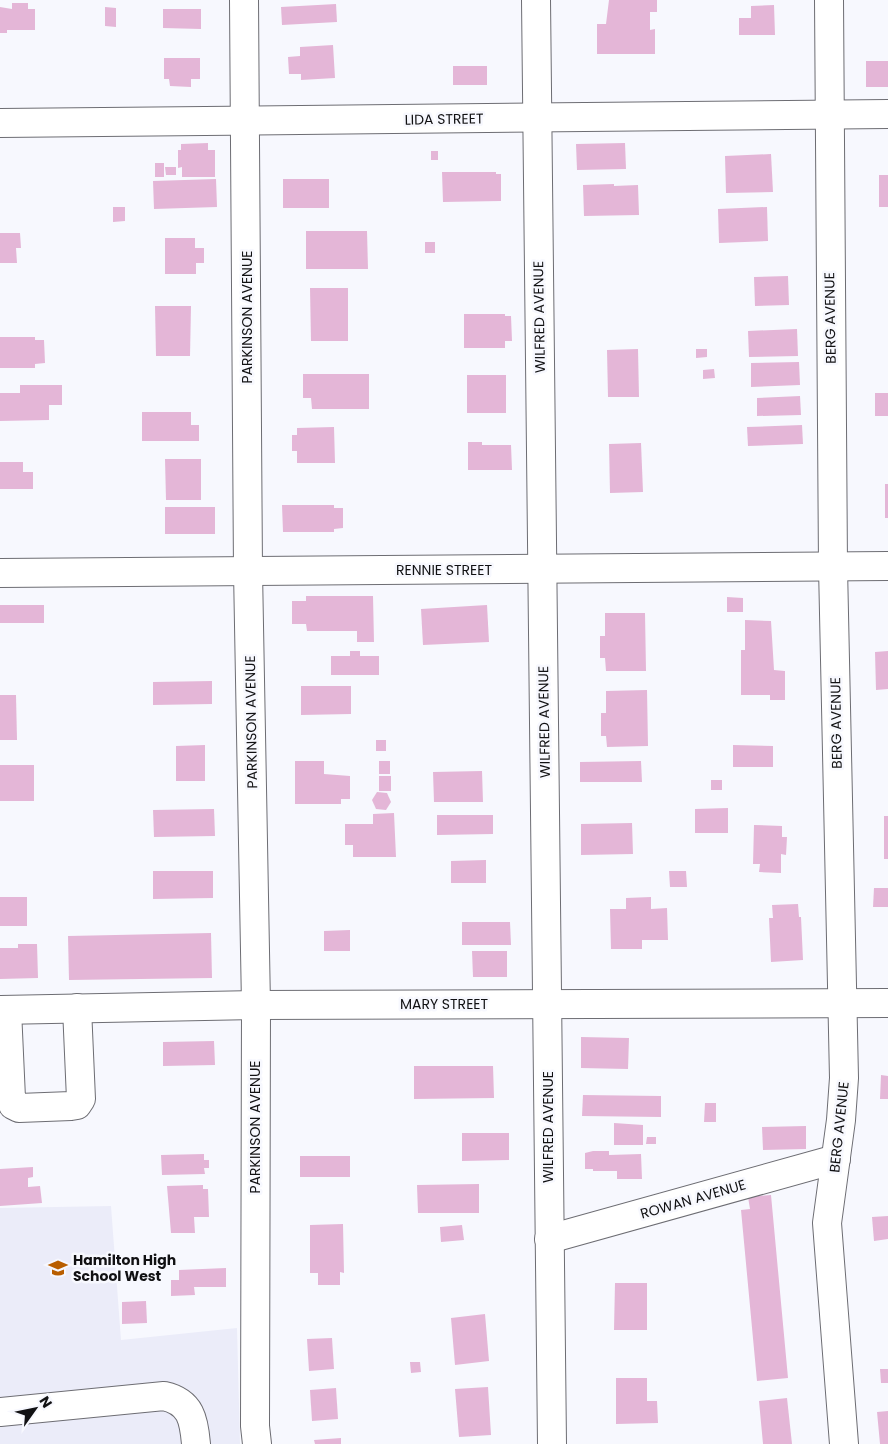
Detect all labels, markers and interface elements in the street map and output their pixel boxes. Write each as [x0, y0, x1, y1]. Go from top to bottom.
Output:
street label: LIDA STREET [404, 108, 484, 130]
street label: PARKINSON AVENUE [237, 250, 257, 384]
street label: WILFRED AVENUE [528, 261, 550, 373]
street label: BERG AVENUE [819, 272, 841, 364]
street label: RENNIE STREET [396, 560, 492, 580]
street label: PARKINSON AVENUE [240, 655, 262, 789]
street label: WILFRED AVENUE [533, 666, 555, 778]
street label: BERG AVENUE [825, 677, 847, 769]
street label: MARY STREET [400, 994, 488, 1014]
street label: PARKINSON AVENUE [245, 1060, 265, 1194]
street label: WILFRED AVENUE [538, 1071, 558, 1183]
street label: BERG AVENUE [824, 1080, 854, 1174]
street label: ROWAN AVENUE [638, 1174, 748, 1224]
place label: Hamilton High School West [73, 1250, 176, 1286]
school or university icon: Hamilton High School West [47, 1257, 69, 1279]
north arrow [10, 1384, 60, 1434]
text: N [35, 1392, 57, 1412]

